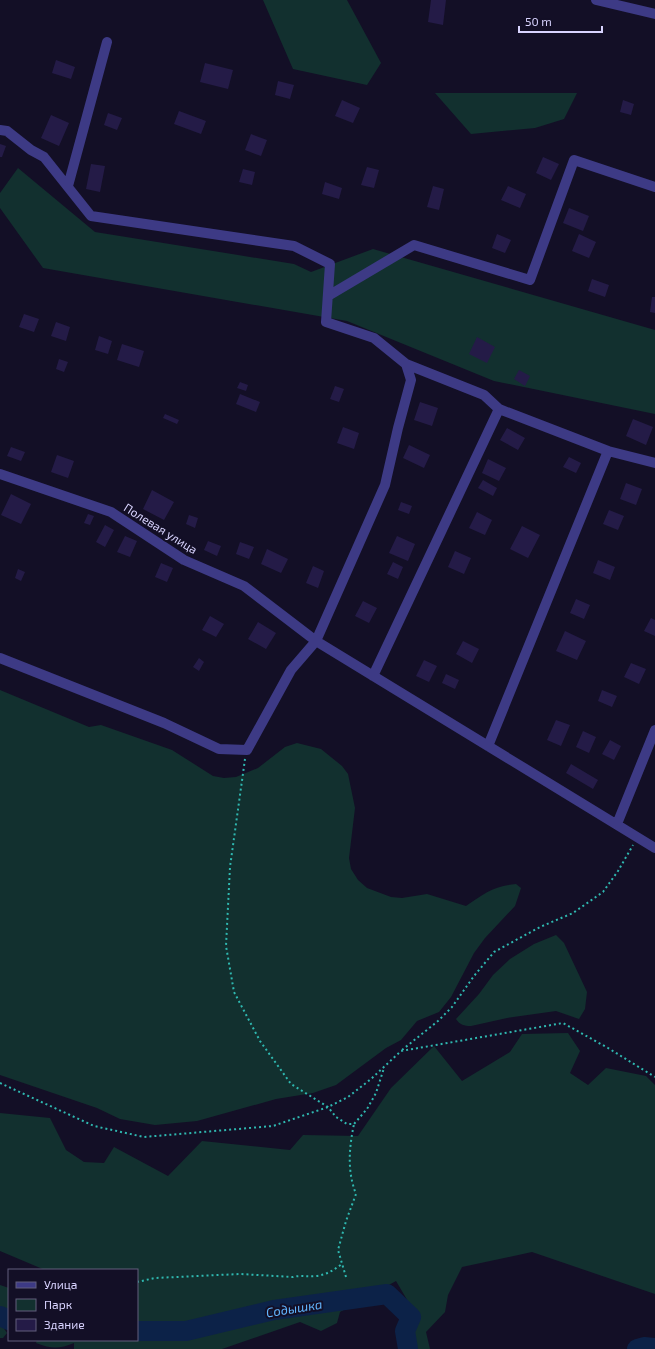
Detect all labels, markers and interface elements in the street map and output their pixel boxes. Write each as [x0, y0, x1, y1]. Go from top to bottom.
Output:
scale bar [519, 8, 602, 34]
text: 50 m [525, 14, 552, 28]
street label: Полевая улица [121, 500, 200, 557]
legend [8, 1269, 138, 1341]
text: Улица [44, 1277, 77, 1291]
water label: Содышка [265, 1296, 323, 1320]
text: Парк [44, 1297, 73, 1311]
text: Здание [44, 1317, 85, 1331]

